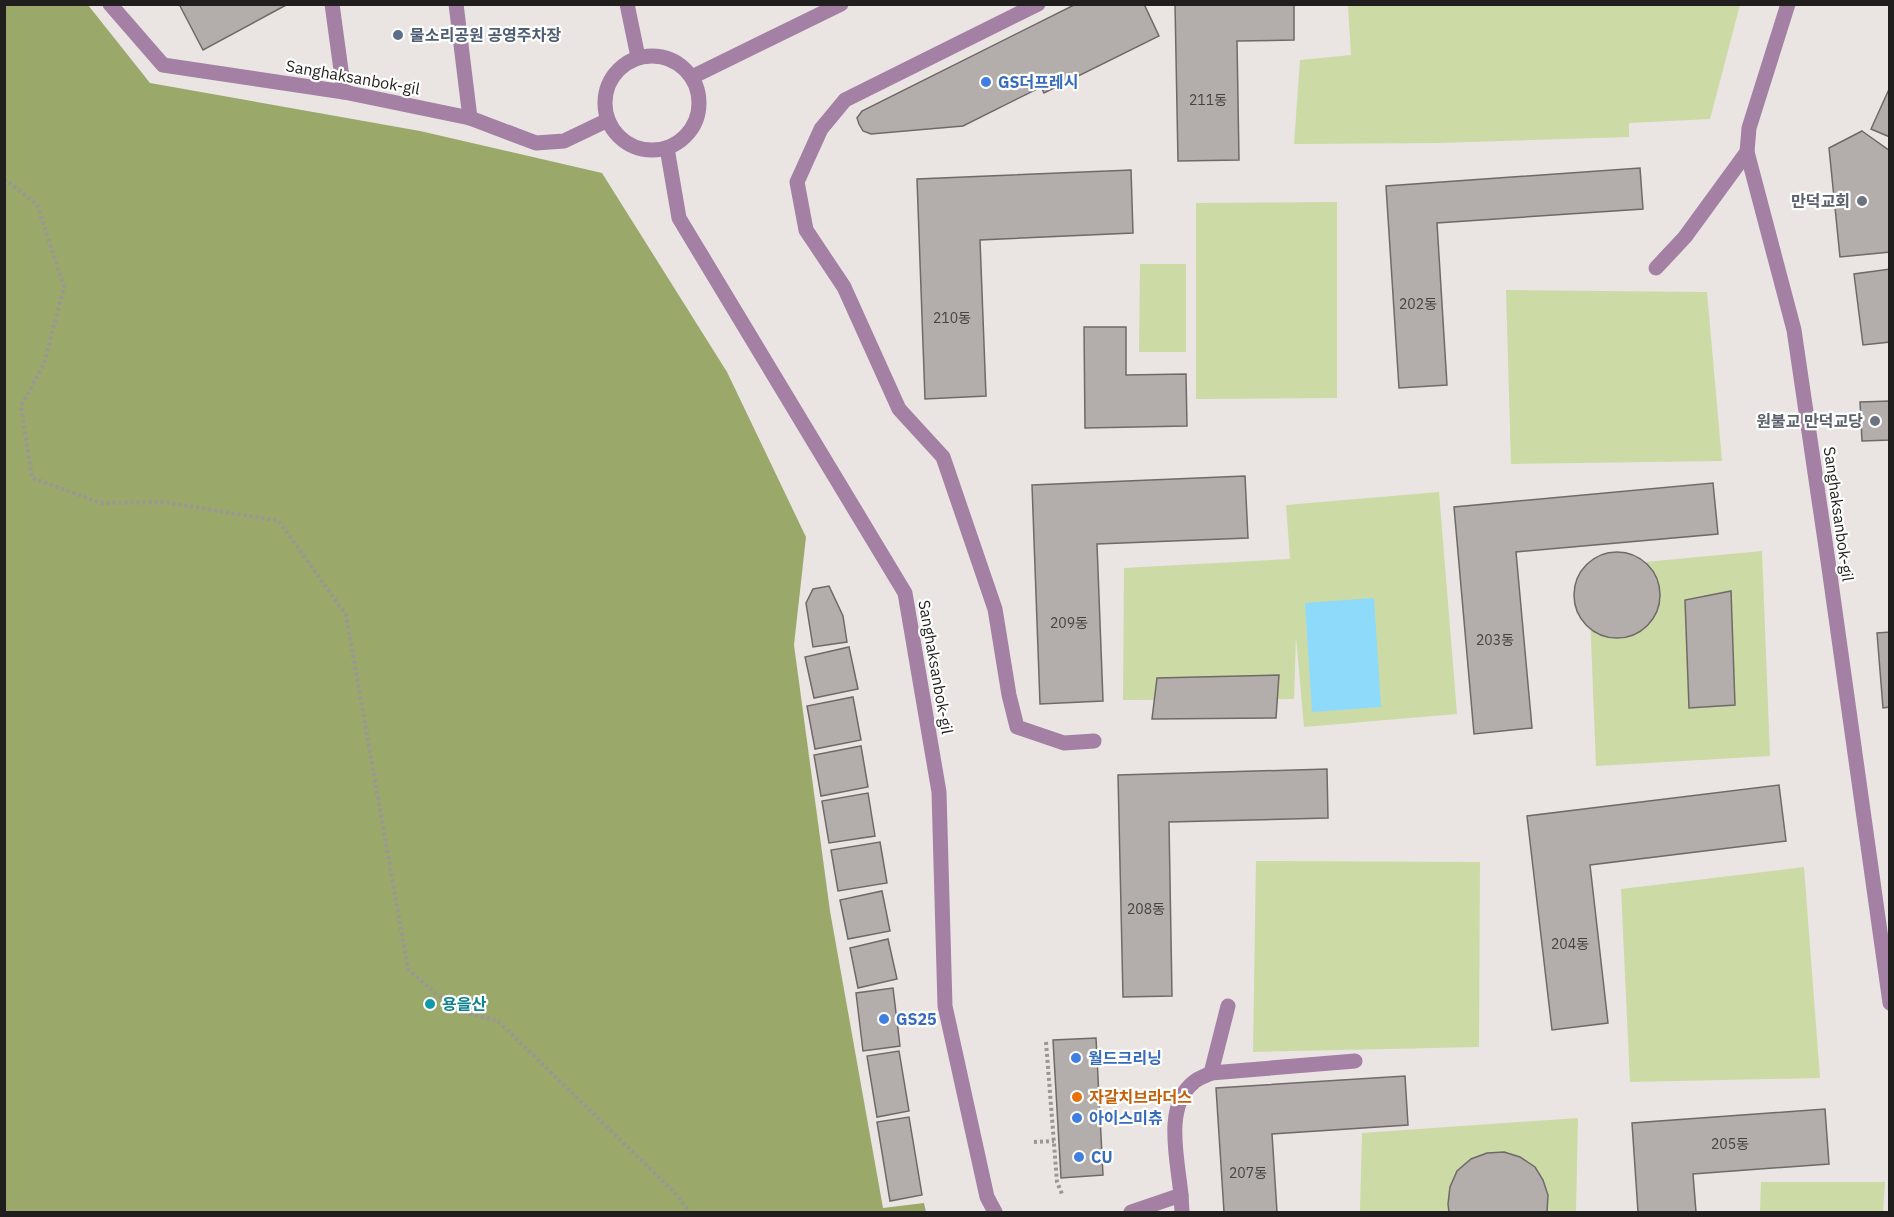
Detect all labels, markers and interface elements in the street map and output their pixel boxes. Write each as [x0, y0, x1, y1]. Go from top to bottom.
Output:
place label: 물소리공원 공영주차장 [410, 25, 561, 45]
marker: 물소리공원 공영주차장 [391, 28, 405, 42]
street label: Sanghaksanbok-gil [284, 55, 422, 99]
place label: GS더프레시 [998, 72, 1078, 92]
marker: GS더프레시 [979, 75, 993, 89]
house number: 211동 [1189, 91, 1227, 109]
place label: 만덕교회 [1791, 191, 1850, 211]
marker: 만덕교회 [1855, 194, 1869, 208]
house number: 202동 [1399, 295, 1437, 313]
house number: 210동 [933, 309, 971, 327]
place label: 원불교 만덕교당 [1756, 411, 1863, 431]
marker: 원불교 만덕교당 [1868, 414, 1882, 428]
street label: Sanghaksanbok-gil [1820, 445, 1858, 583]
street label: Sanghaksanbok-gil [914, 598, 958, 736]
house number: 209동 [1050, 614, 1088, 632]
house number: 203동 [1476, 631, 1514, 649]
house number: 208동 [1127, 900, 1165, 918]
house number: 204동 [1551, 935, 1589, 953]
place label: 용을산 [442, 994, 486, 1014]
marker: 용을산 [423, 997, 437, 1011]
place label: GS25 [896, 1009, 937, 1029]
marker: GS25 [877, 1012, 891, 1026]
place label: 월드크리닝 [1088, 1048, 1162, 1068]
marker: 월드크리닝 [1069, 1051, 1083, 1065]
place label: 자갈치브라더스 [1089, 1087, 1192, 1107]
marker: 자갈치브라더스 [1070, 1090, 1084, 1104]
place label: 아이스미츄 [1089, 1108, 1163, 1128]
marker: 아이스미츄 [1070, 1111, 1084, 1125]
house number: 205동 [1711, 1135, 1749, 1153]
place label: CU [1091, 1147, 1113, 1167]
marker: CU [1072, 1150, 1086, 1164]
house number: 207동 [1229, 1164, 1267, 1182]

